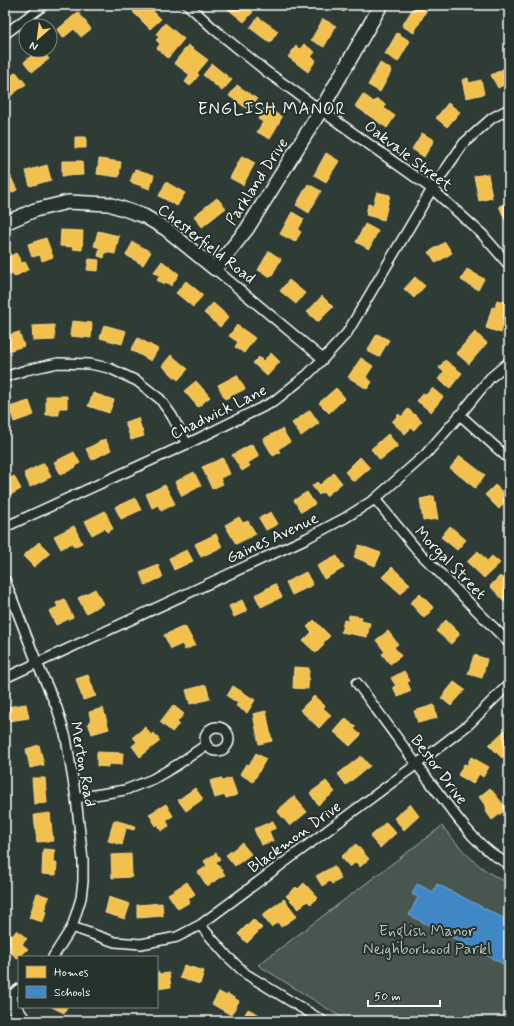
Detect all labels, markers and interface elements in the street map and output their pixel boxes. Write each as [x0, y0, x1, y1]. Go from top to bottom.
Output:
north arrow [18, 18, 58, 58]
text: N [27, 38, 40, 54]
district label: ENGLISH MANOR [198, 98, 346, 120]
street label: Oakvale Street [360, 116, 457, 197]
street label: Parkland Drive [221, 134, 293, 230]
street label: Chesterfield Road [153, 199, 259, 289]
street label: Chadwick Lane [167, 380, 270, 445]
street label: Gaines Avenue [223, 508, 322, 569]
street label: Morgal Street [409, 522, 490, 605]
street label: Merton Road [65, 720, 100, 809]
street label: Bestor Drive [406, 731, 472, 809]
street label: Blackmon Drive [244, 796, 346, 878]
park label: English Manor Neighborhood Parkl [363, 921, 491, 960]
legend [18, 956, 158, 1008]
text: Homes [54, 965, 89, 981]
scale bar [368, 982, 440, 1008]
text: Schools [54, 985, 90, 1001]
text: 50 m [374, 989, 401, 1005]

